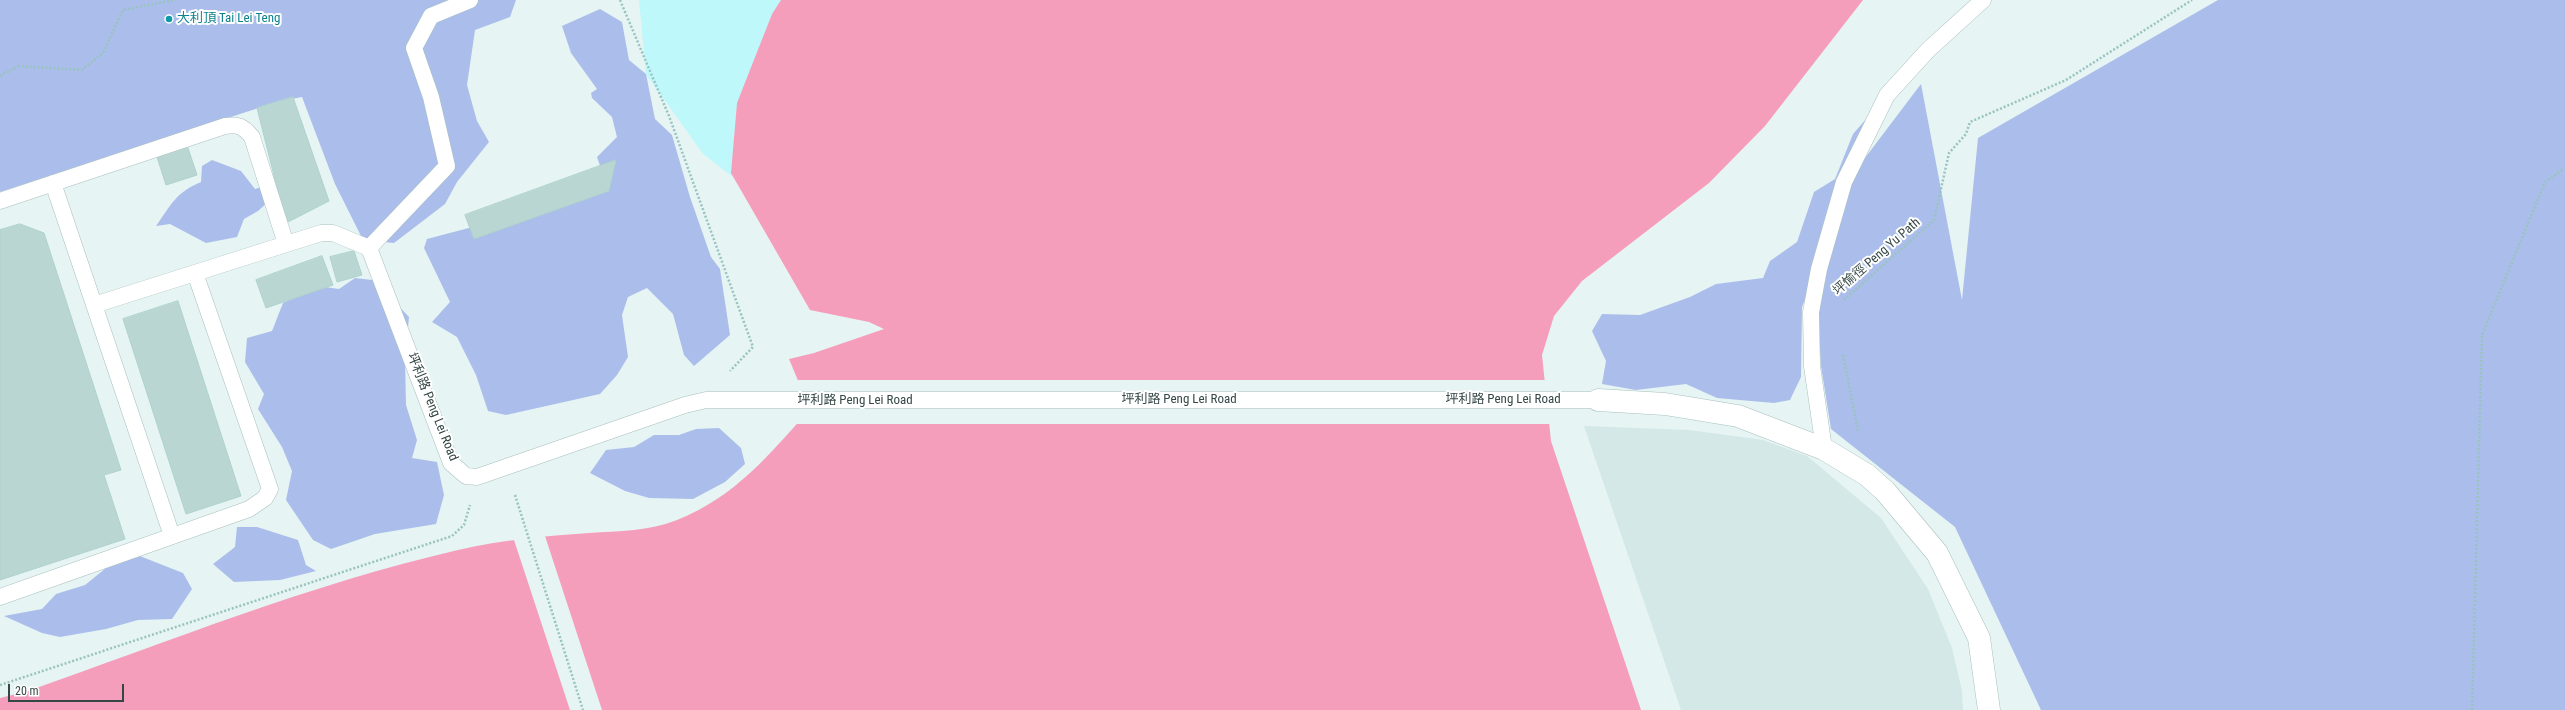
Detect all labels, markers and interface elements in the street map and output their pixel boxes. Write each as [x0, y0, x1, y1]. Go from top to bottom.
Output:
place label: 大利頂 Tai Lei Teng [177, 11, 280, 27]
marker: 大利頂 Tai Lei Teng [164, 14, 174, 24]
street label: 坪愉徑 Peng Yu Path [1830, 215, 1924, 299]
street label: 坪利路 Peng Lei Road [403, 351, 461, 463]
street label: 坪利路 Peng Lei Road [1121, 392, 1237, 408]
street label: 坪利路 Peng Lei Road [1445, 392, 1561, 408]
street label: 坪利路 Peng Lei Road [797, 393, 913, 409]
scale bar [10, 676, 126, 702]
text: 20 m [15, 684, 39, 698]

